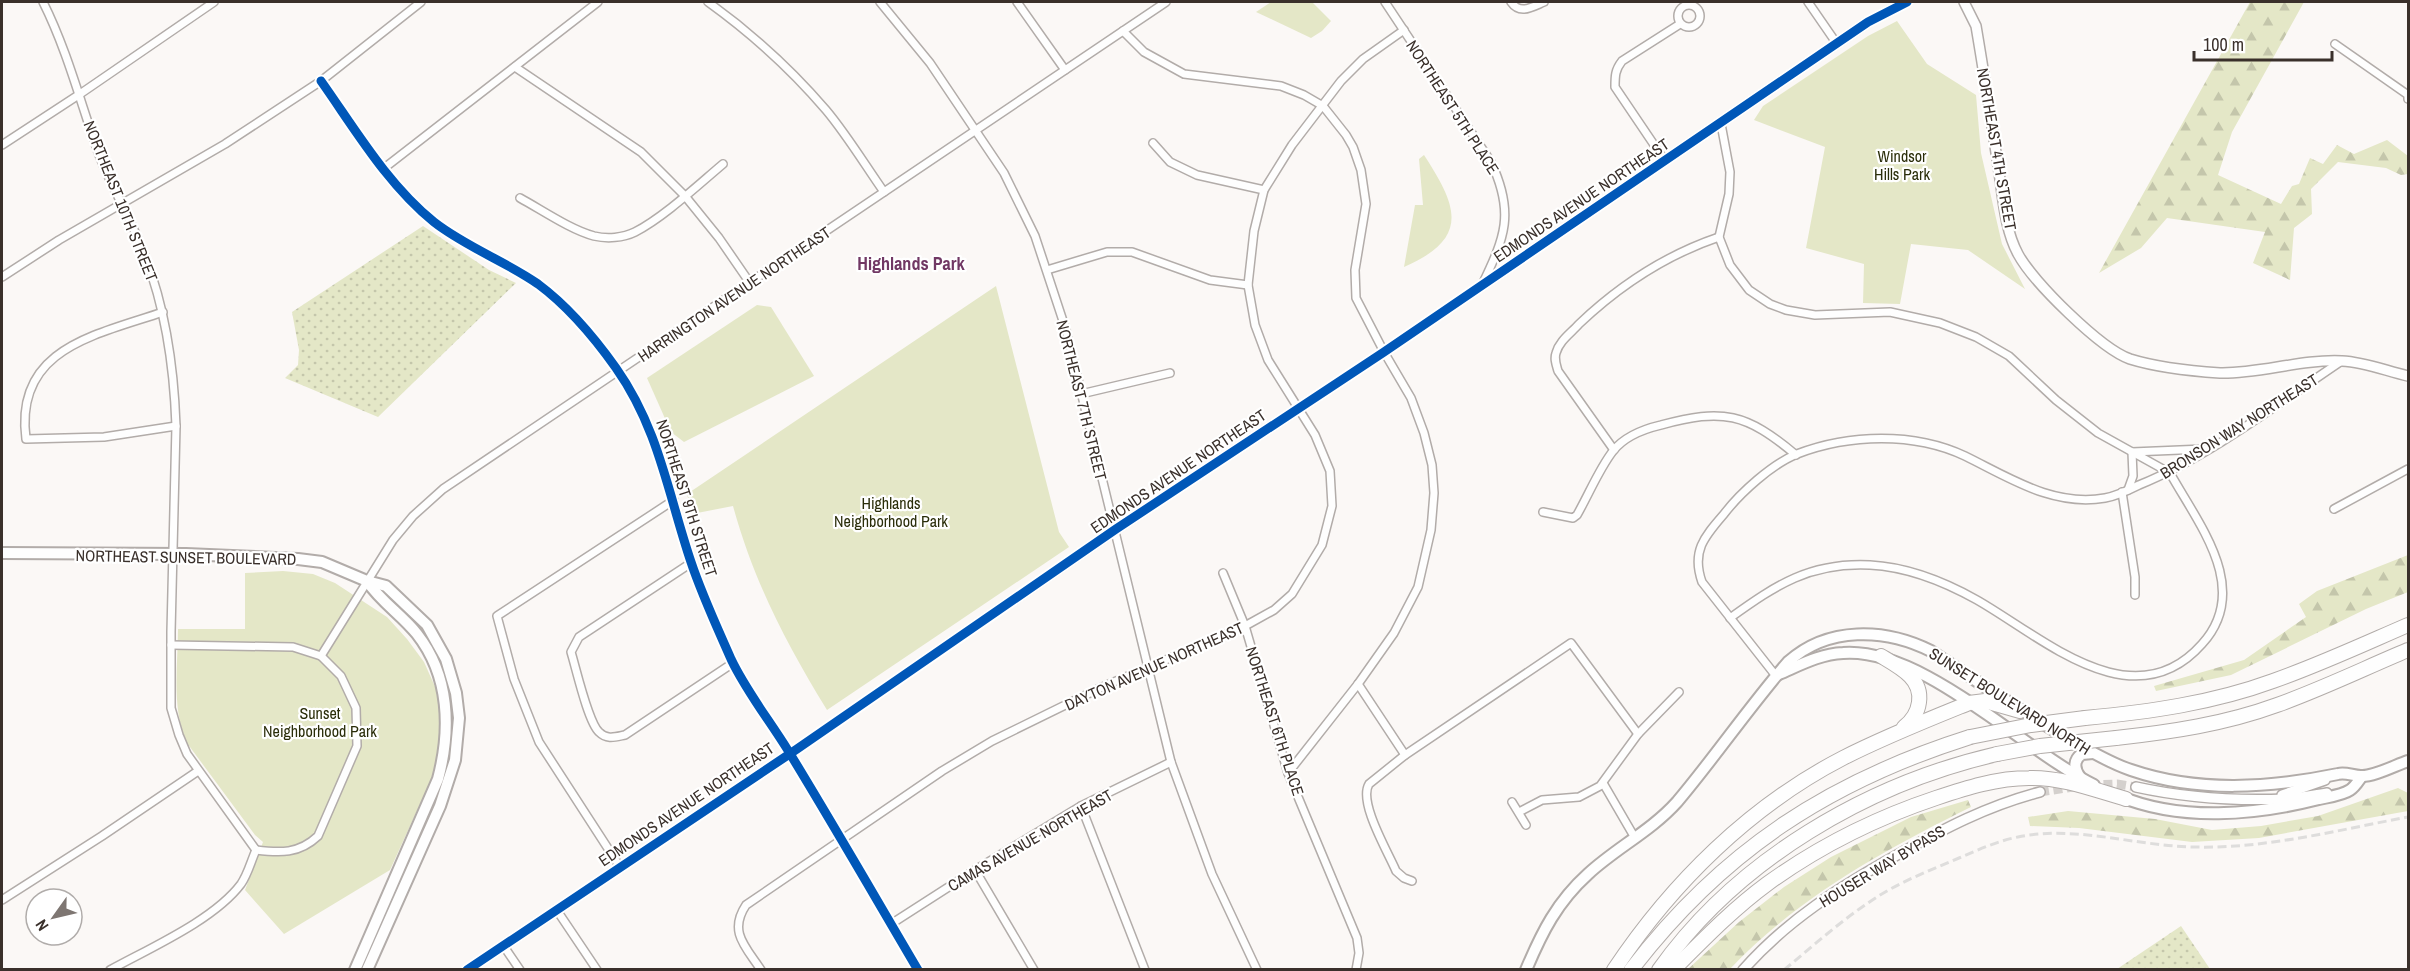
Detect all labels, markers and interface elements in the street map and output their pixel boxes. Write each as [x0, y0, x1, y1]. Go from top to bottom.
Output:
scale bar [2194, 24, 2332, 62]
text: 100 m [2203, 32, 2244, 57]
street label: NORTHEAST 5TH PLACE [1401, 36, 1505, 178]
street label: NORTHEAST 4TH STREET [1972, 66, 2022, 232]
street label: NORTHEAST 10TH STREET [79, 117, 163, 285]
street label: EDMONDS AVENUE NORTHEAST [1489, 133, 1673, 267]
park label: Windsor Hills Park [1874, 145, 1930, 185]
street label: HARRINGTON AVENUE NORTHEAST [633, 221, 835, 367]
district label: Highlands Park [857, 251, 966, 276]
street label: NORTHEAST 7TH STREET [1051, 318, 1113, 482]
street label: BRONSON WAY NORTHEAST [2156, 368, 2322, 484]
street label: EDMONDS AVENUE NORTHEAST [1086, 404, 1270, 538]
street label: NORTHEAST 9TH STREET [651, 416, 723, 580]
park label: Highlands Neighborhood Park [834, 492, 948, 532]
street label: NORTHEAST SUNSET BOULEVARD [75, 544, 297, 570]
street label: DAYTON AVENUE NORTHEAST [1061, 617, 1247, 715]
street label: SUNSET BOULEVARD NORTH [1925, 642, 2095, 760]
street label: NORTHEAST 6TH PLACE [1241, 644, 1309, 798]
park label: Sunset Neighborhood Park [263, 702, 377, 742]
street label: EDMONDS AVENUE NORTHEAST [594, 737, 778, 871]
street label: CAMAS AVENUE NORTHEAST [944, 784, 1116, 896]
street label: HOUSER WAY BYPASS [1815, 820, 1949, 912]
north arrow [24, 887, 84, 947]
text: N [30, 915, 53, 935]

